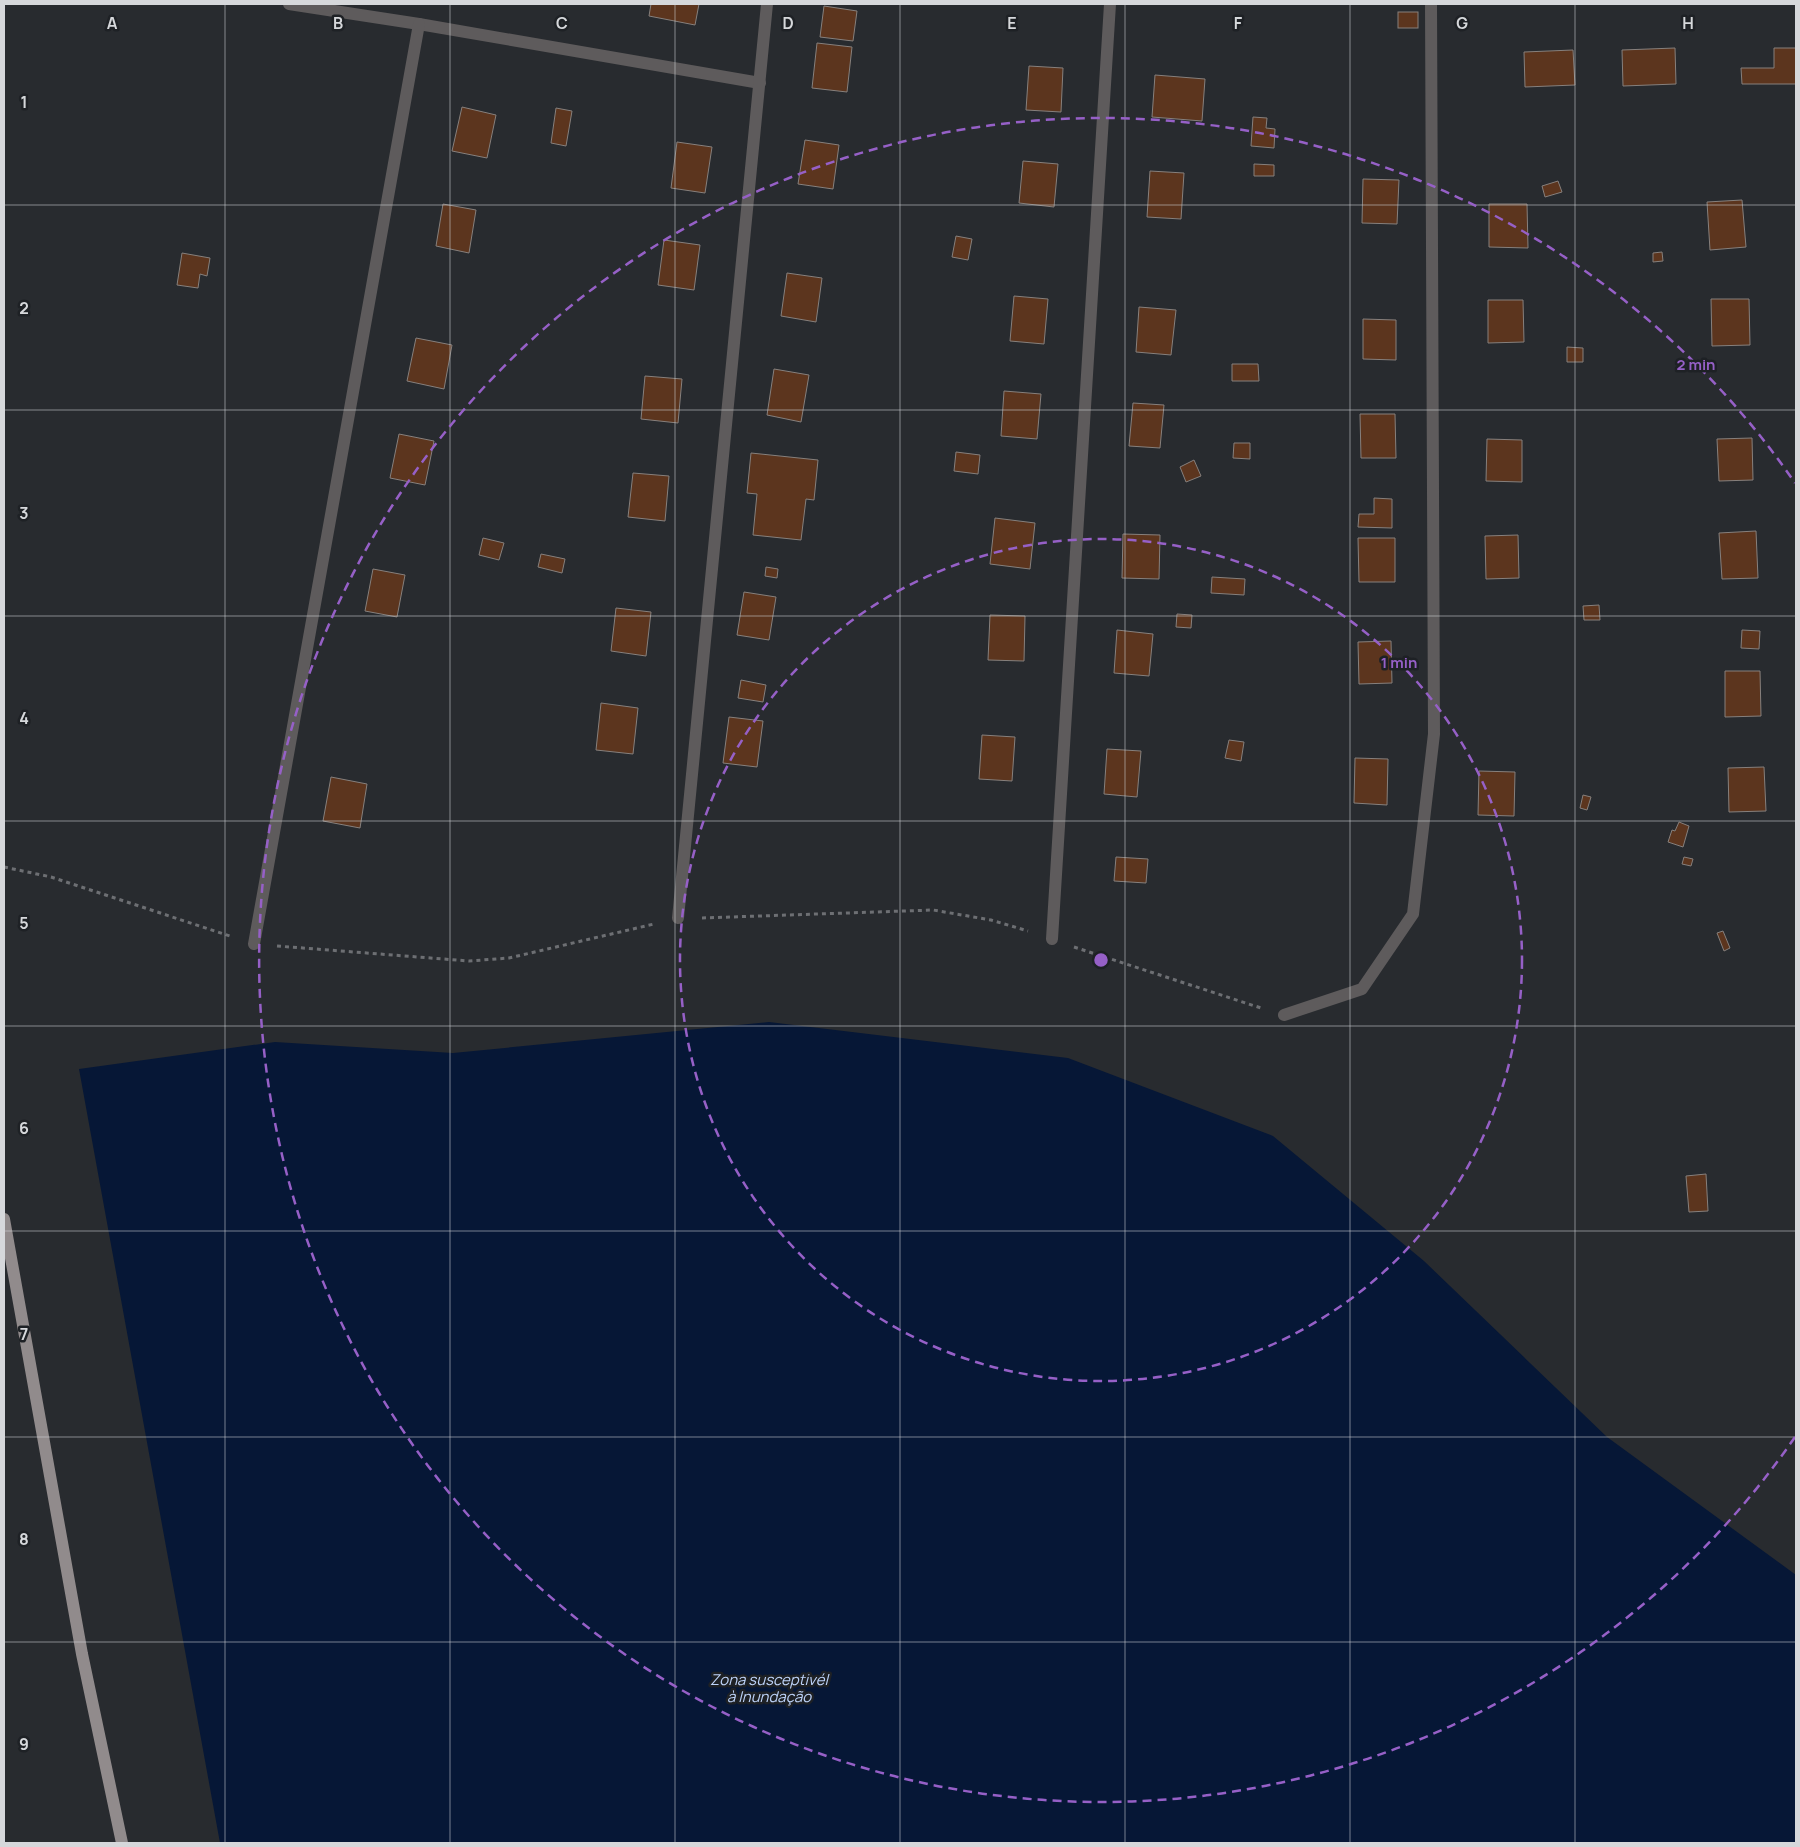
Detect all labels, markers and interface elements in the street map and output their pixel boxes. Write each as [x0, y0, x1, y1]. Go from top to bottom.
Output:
text: A [107, 12, 118, 34]
text: B [333, 12, 343, 34]
text: C [556, 12, 568, 34]
text: D [782, 12, 794, 34]
text: E [1007, 12, 1017, 34]
text: F [1234, 12, 1243, 34]
text: G [1456, 12, 1468, 34]
text: H [1682, 12, 1694, 34]
text: 1 [20, 91, 28, 113]
text: 2 [19, 297, 29, 319]
text: 2 min [1676, 354, 1716, 375]
text: 3 [19, 502, 29, 524]
text: 1 min [1381, 652, 1417, 673]
text: 4 [19, 707, 29, 729]
text: 5 [19, 912, 29, 934]
centre of rings [1092, 951, 1110, 969]
text: 6 [19, 1117, 29, 1139]
text: 7 [20, 1323, 28, 1345]
text: 8 [19, 1528, 29, 1550]
water label: Zona susceptivél à Inundação [710, 1669, 830, 1707]
text: 9 [19, 1733, 29, 1755]

